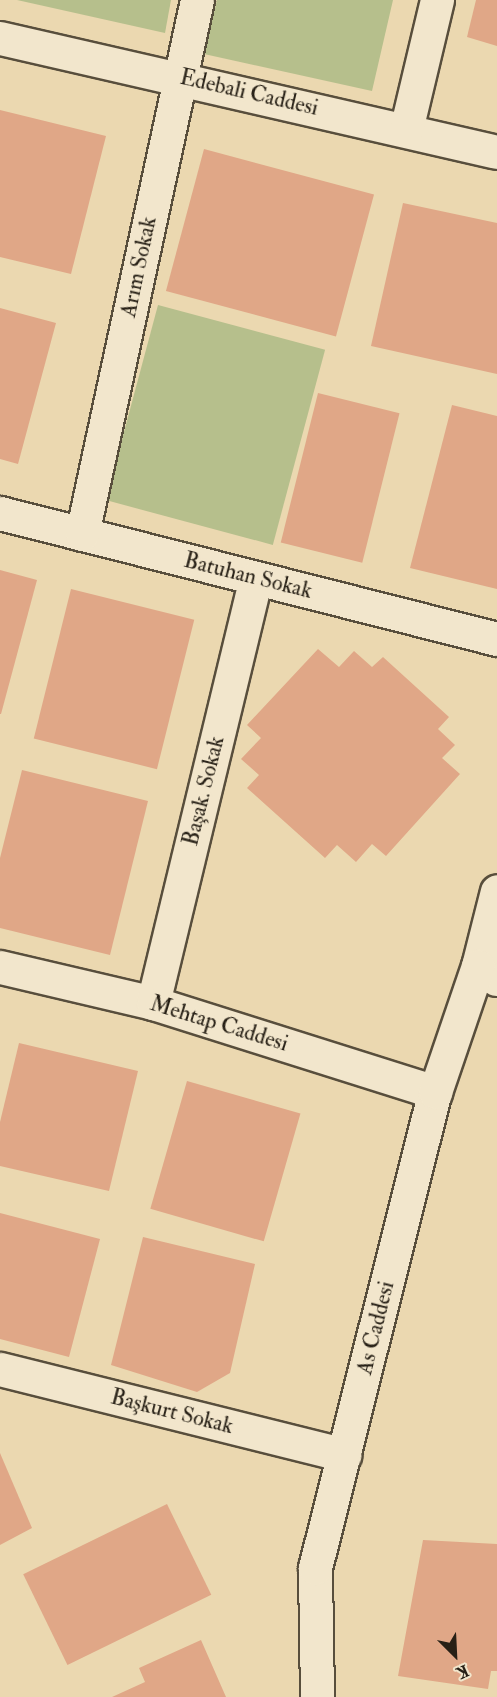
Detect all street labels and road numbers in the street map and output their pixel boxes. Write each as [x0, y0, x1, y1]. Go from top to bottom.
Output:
street label: Edebali Caddesi [177, 64, 321, 122]
street label: Arım Sokak [115, 214, 163, 320]
street label: Batuhan Sokak [181, 547, 315, 605]
street label: Başak. Sokak [178, 733, 230, 849]
street label: Mehtap Caddesi [147, 991, 291, 1057]
street label: As Caddesi [352, 1278, 400, 1378]
street label: Başkurt Sokak [108, 1384, 236, 1440]

